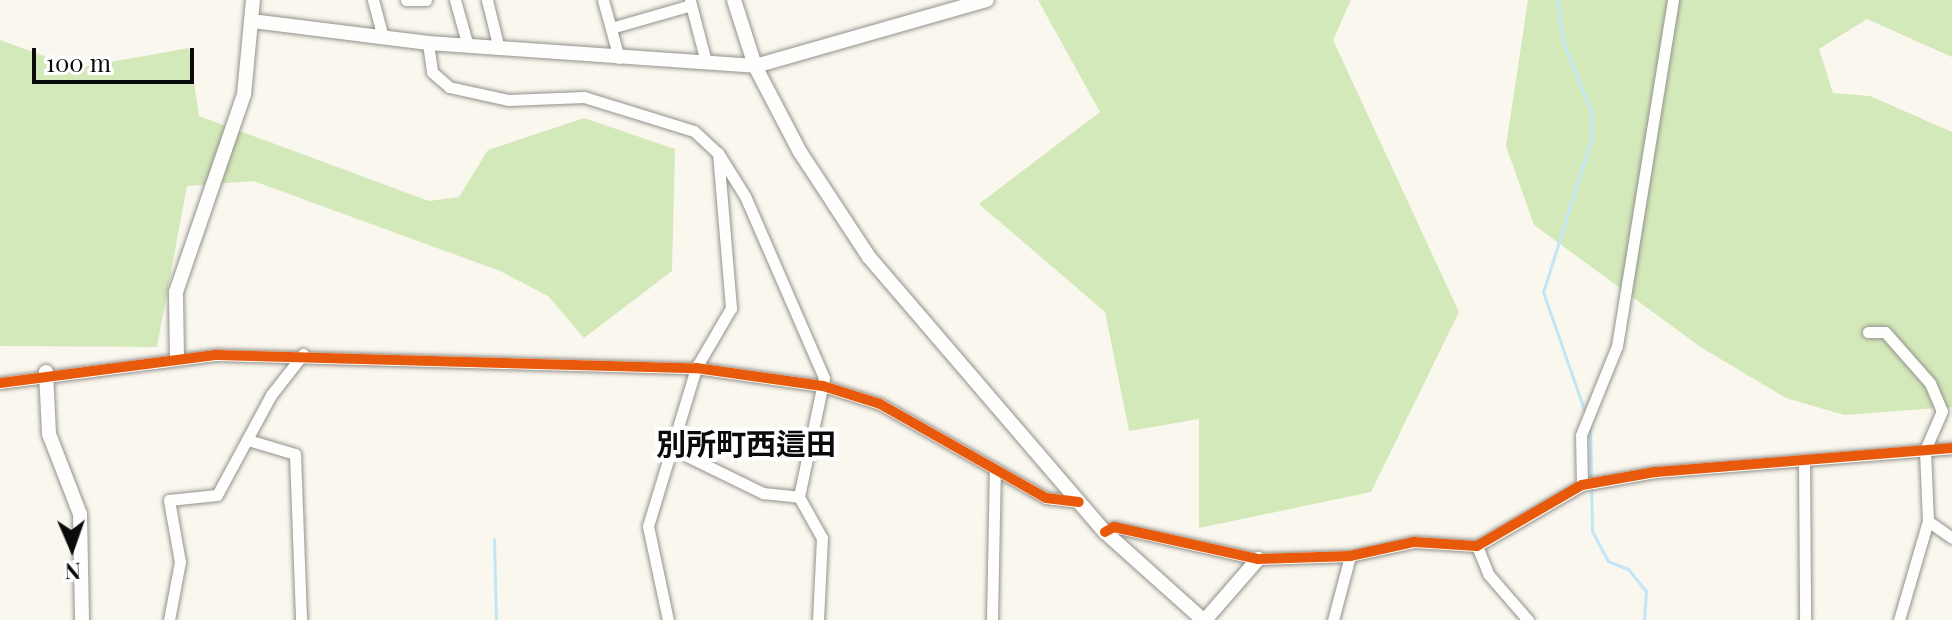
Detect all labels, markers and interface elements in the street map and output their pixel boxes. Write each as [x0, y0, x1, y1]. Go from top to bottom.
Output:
scale bar [36, 32, 198, 82]
text: 100 m [46, 46, 111, 78]
district label: 別所町西這田 [656, 425, 836, 461]
north arrow [32, 508, 112, 588]
text: N [64, 557, 81, 587]

